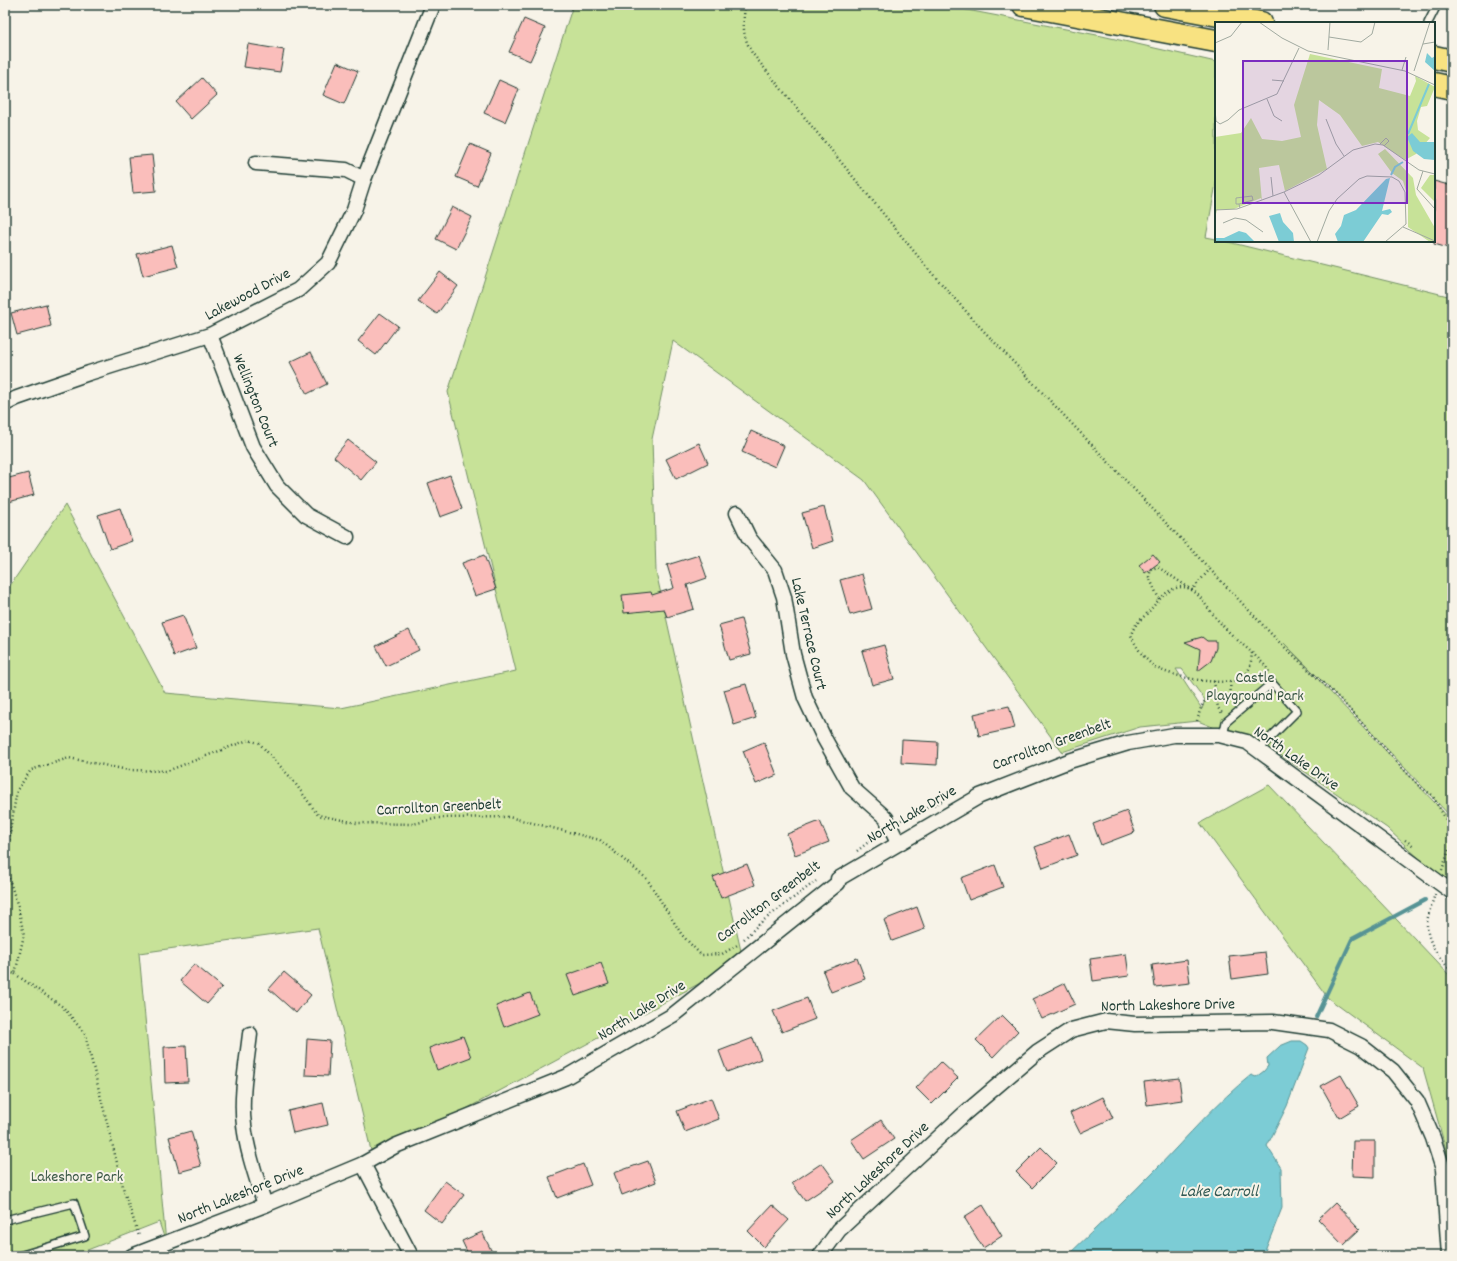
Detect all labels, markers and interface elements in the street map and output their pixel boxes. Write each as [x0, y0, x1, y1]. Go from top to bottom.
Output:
inset map [1215, 22, 1435, 242]
street label: Lakewood Drive [201, 263, 295, 327]
street label: Wellington Court [226, 351, 284, 451]
street label: Lake Terrace Court [784, 575, 832, 693]
park label: Castle Playground Park [1206, 667, 1304, 708]
street label: Carrollton Greenbelt [989, 713, 1115, 777]
street label: North Lake Drive [1248, 721, 1344, 797]
street label: North Lake Drive [863, 780, 961, 850]
street label: Carrollton Greenbelt [376, 793, 502, 823]
street label: Carrollton Greenbelt [712, 855, 826, 949]
street label: North Lake Drive [593, 975, 691, 1047]
street label: North Lakeshore Drive [1101, 993, 1235, 1019]
street label: North Lakeshore Drive [821, 1117, 935, 1225]
street label: North Lakeshore Drive [174, 1159, 308, 1231]
park label: Lakeshore Park [31, 1166, 123, 1189]
water label: Lake Carroll [1180, 1181, 1260, 1205]

